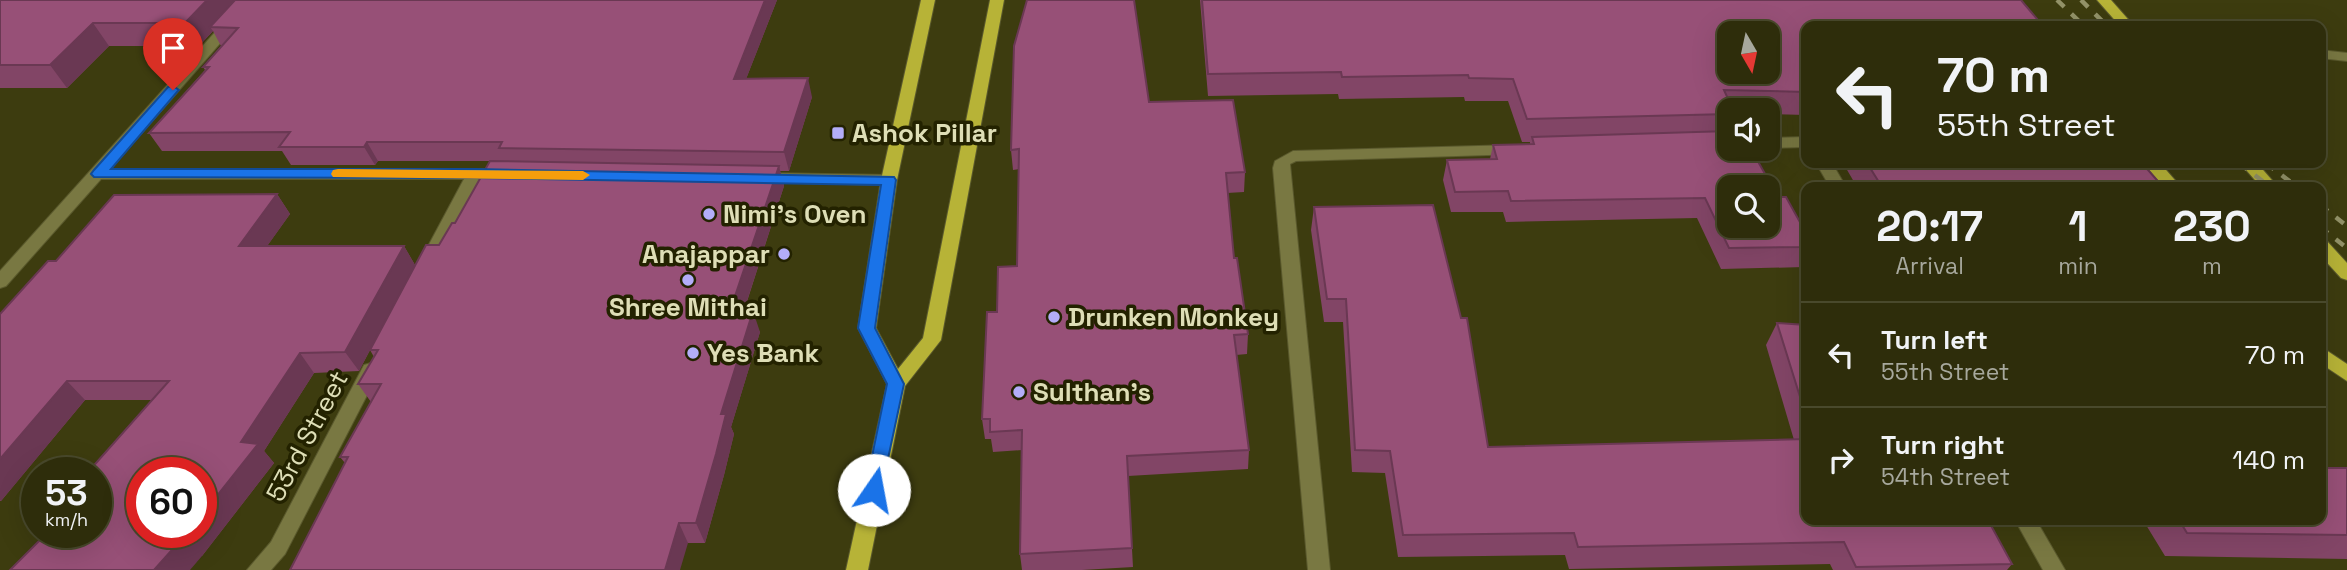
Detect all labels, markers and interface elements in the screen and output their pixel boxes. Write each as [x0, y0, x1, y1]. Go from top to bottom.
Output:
pin [143, 18, 203, 90]
north arrow [1717, 21, 1780, 84]
map controls [1717, 21, 1780, 238]
icon: arrive [154, 29, 192, 67]
text: 70 m [1937, 44, 2050, 106]
icon: left [1822, 49, 1913, 140]
button: sound [1717, 98, 1780, 161]
text: 55th Street [1937, 105, 2116, 145]
place label: Ashok Pillar [852, 116, 997, 150]
marker: Ashok Pillar [830, 125, 846, 141]
button: search [1717, 175, 1780, 238]
place label: Nimi's Oven [723, 197, 867, 231]
text: 20:17 [1876, 200, 1983, 253]
text: 1 [2069, 200, 2088, 253]
text: 230 [2173, 200, 2251, 253]
marker: Nimi's Oven [701, 206, 717, 222]
place label: Anajappar [642, 237, 770, 271]
marker: Anajappar [776, 246, 792, 262]
text: Arrival [1895, 251, 1964, 281]
text: min [2058, 251, 2098, 281]
text: m [2202, 251, 2222, 281]
marker: Shree Mithai [680, 272, 696, 288]
place label: Shree Mithai [609, 290, 767, 324]
place label: Drunken Monkey [1068, 300, 1279, 334]
marker: Drunken Monkey [1046, 309, 1062, 325]
text: Turn left [1881, 323, 1988, 357]
place label: Yes Bank [707, 336, 819, 370]
icon: left [1822, 336, 1860, 374]
text: 70 m [2245, 338, 2305, 372]
marker: Yes Bank [685, 345, 701, 361]
text: 55th Street [1881, 357, 2009, 387]
street label: 53rd Street [258, 365, 356, 507]
place label: Sulthan's [1033, 375, 1151, 409]
marker: Sulthan's [1011, 384, 1027, 400]
text: Turn right [1881, 428, 2005, 462]
icon: right [1822, 441, 1860, 479]
text: 140 m [2232, 443, 2305, 477]
position arrow [837, 453, 911, 527]
speed limit sign: 60 [126, 457, 217, 548]
text: 54th Street [1881, 462, 2010, 492]
text: 53 [45, 471, 88, 515]
text: km/h [45, 508, 88, 531]

